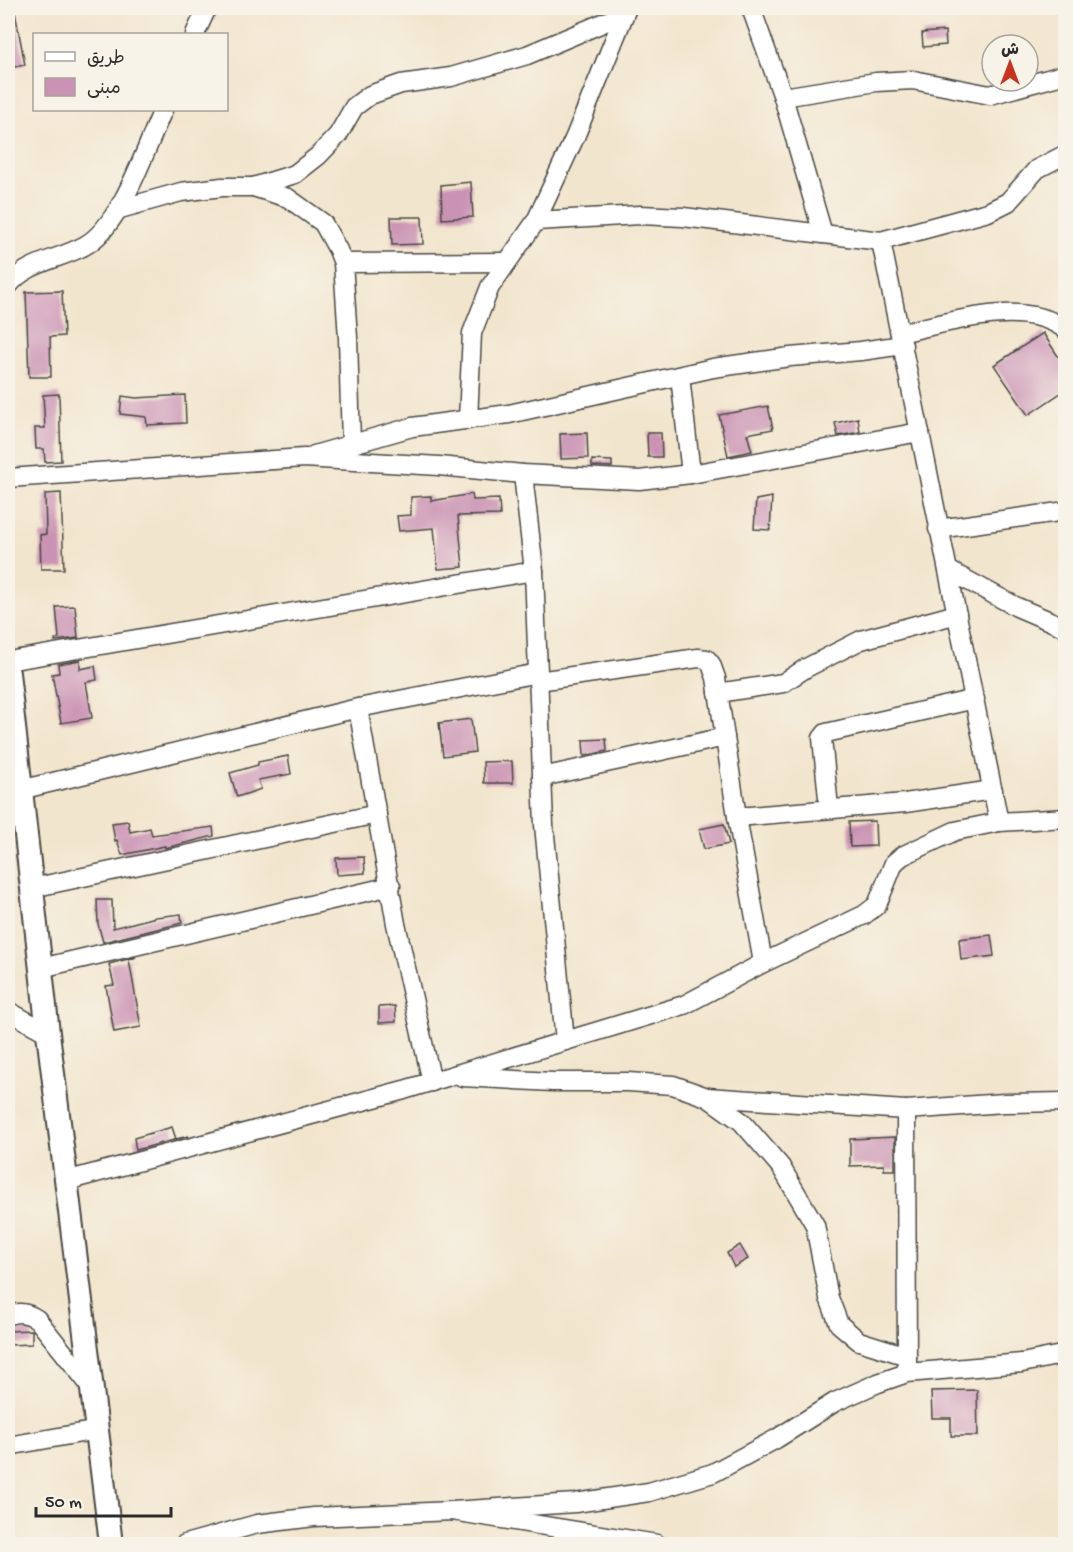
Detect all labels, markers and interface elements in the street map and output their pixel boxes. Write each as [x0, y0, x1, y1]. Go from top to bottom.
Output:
legend [33, 33, 228, 111]
north arrow [980, 33, 1040, 93]
text: ش [1001, 42, 1019, 61]
text: طريق [87, 49, 125, 70]
text: مبنى [87, 79, 121, 100]
scale bar [36, 1480, 171, 1518]
text: 50 m [45, 1493, 82, 1514]

